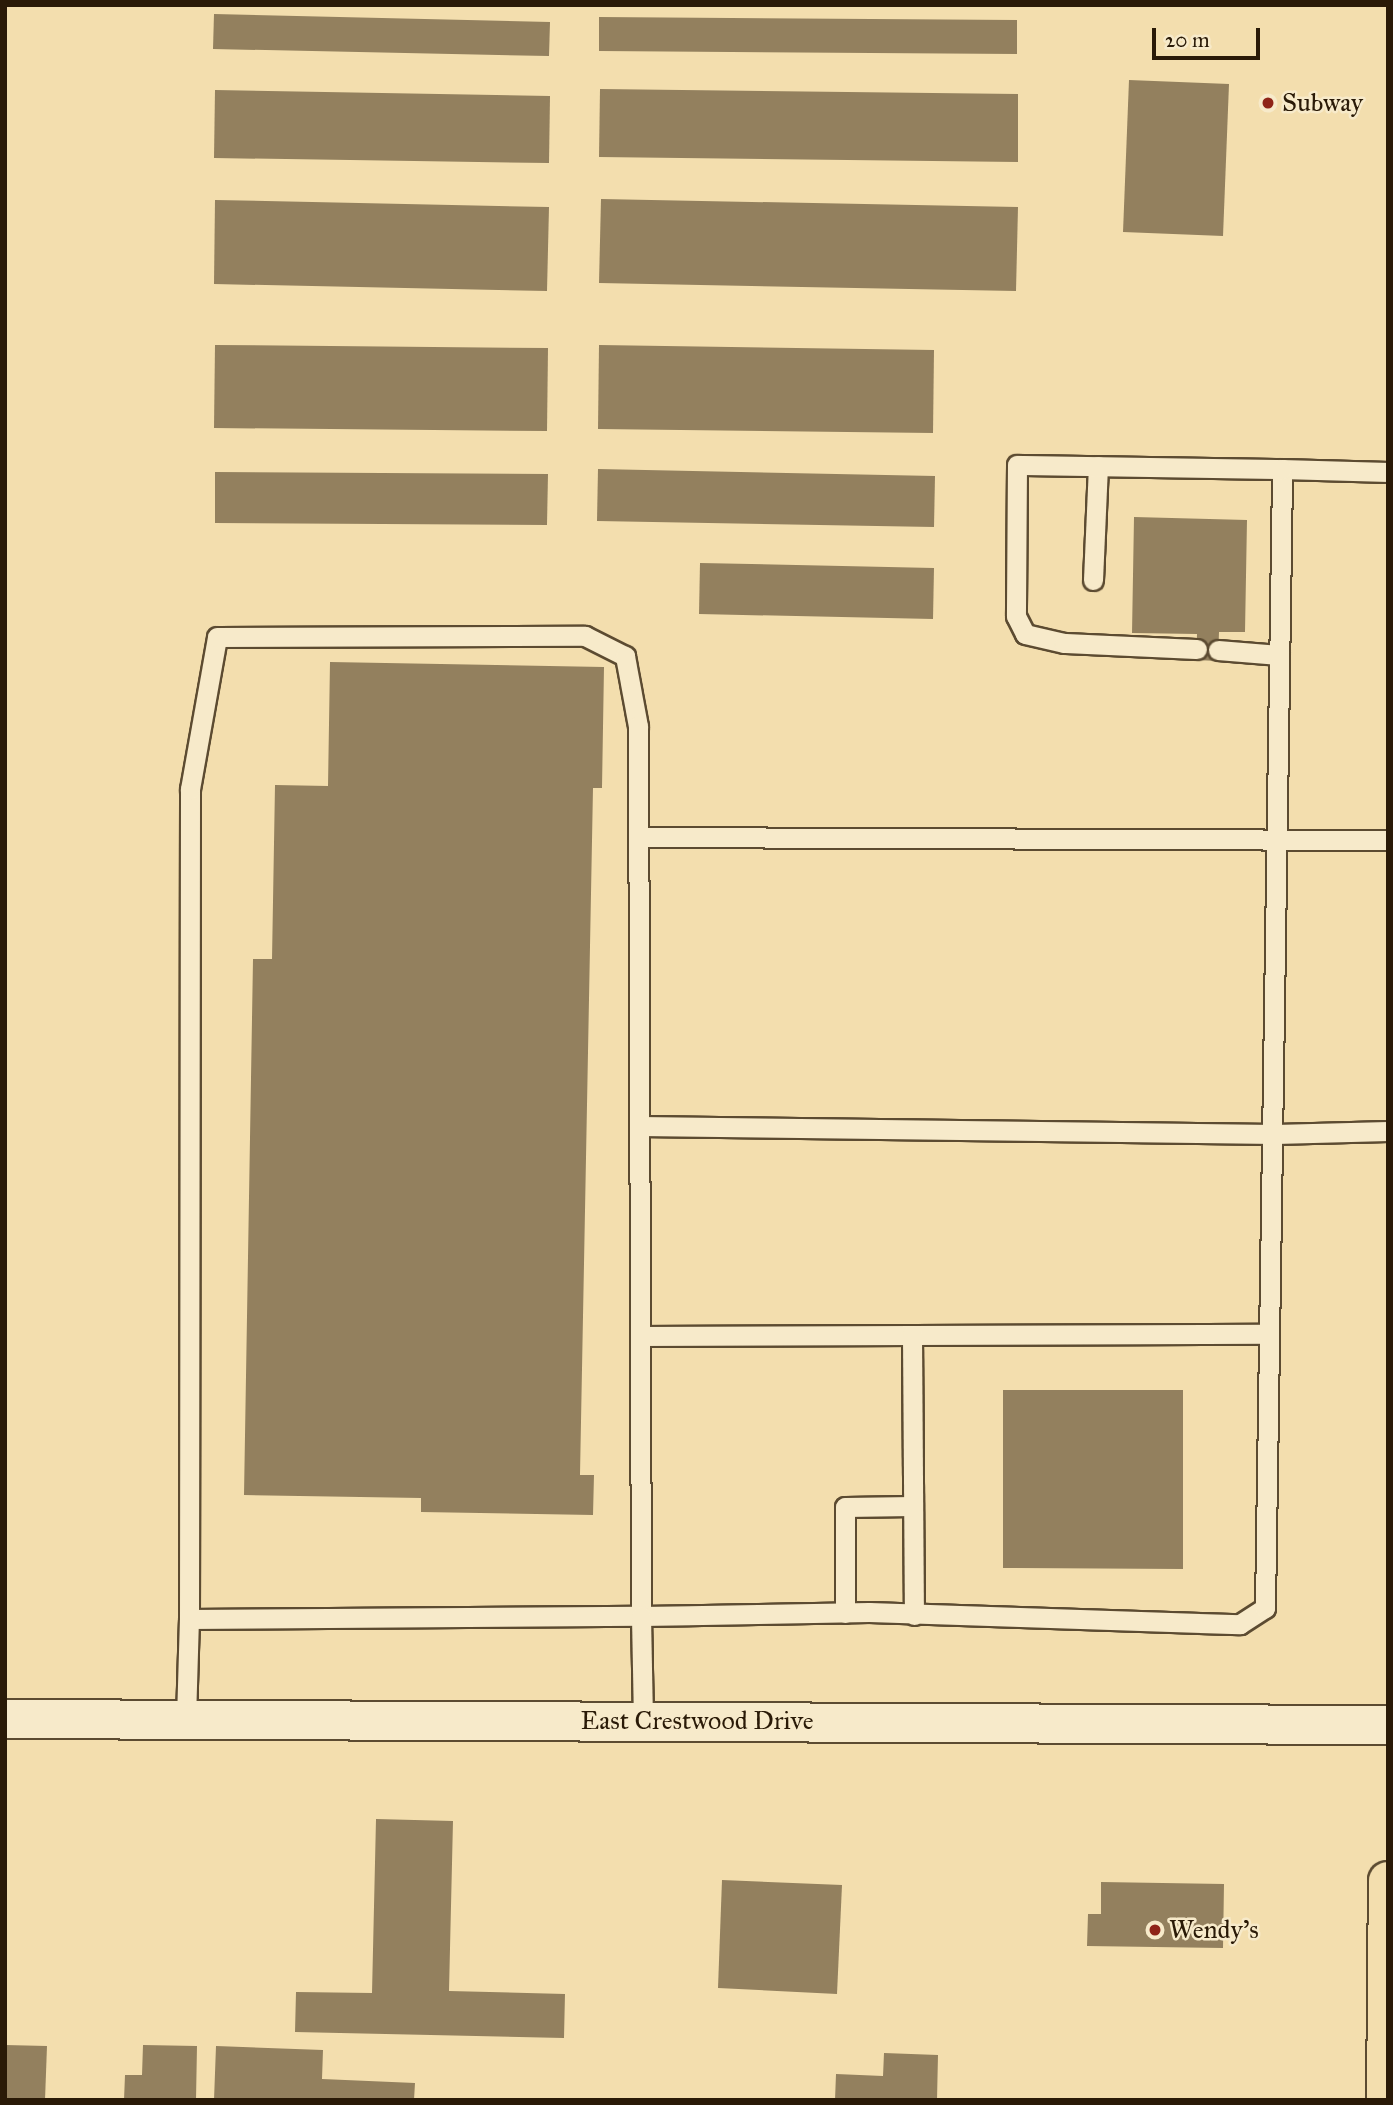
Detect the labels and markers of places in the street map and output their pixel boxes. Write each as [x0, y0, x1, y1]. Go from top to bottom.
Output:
place label: Subway [1282, 87, 1363, 119]
marker: Subway [1260, 95, 1276, 111]
place label: Wendy's [1169, 1914, 1259, 1946]
marker: Wendy's [1147, 1922, 1163, 1938]

